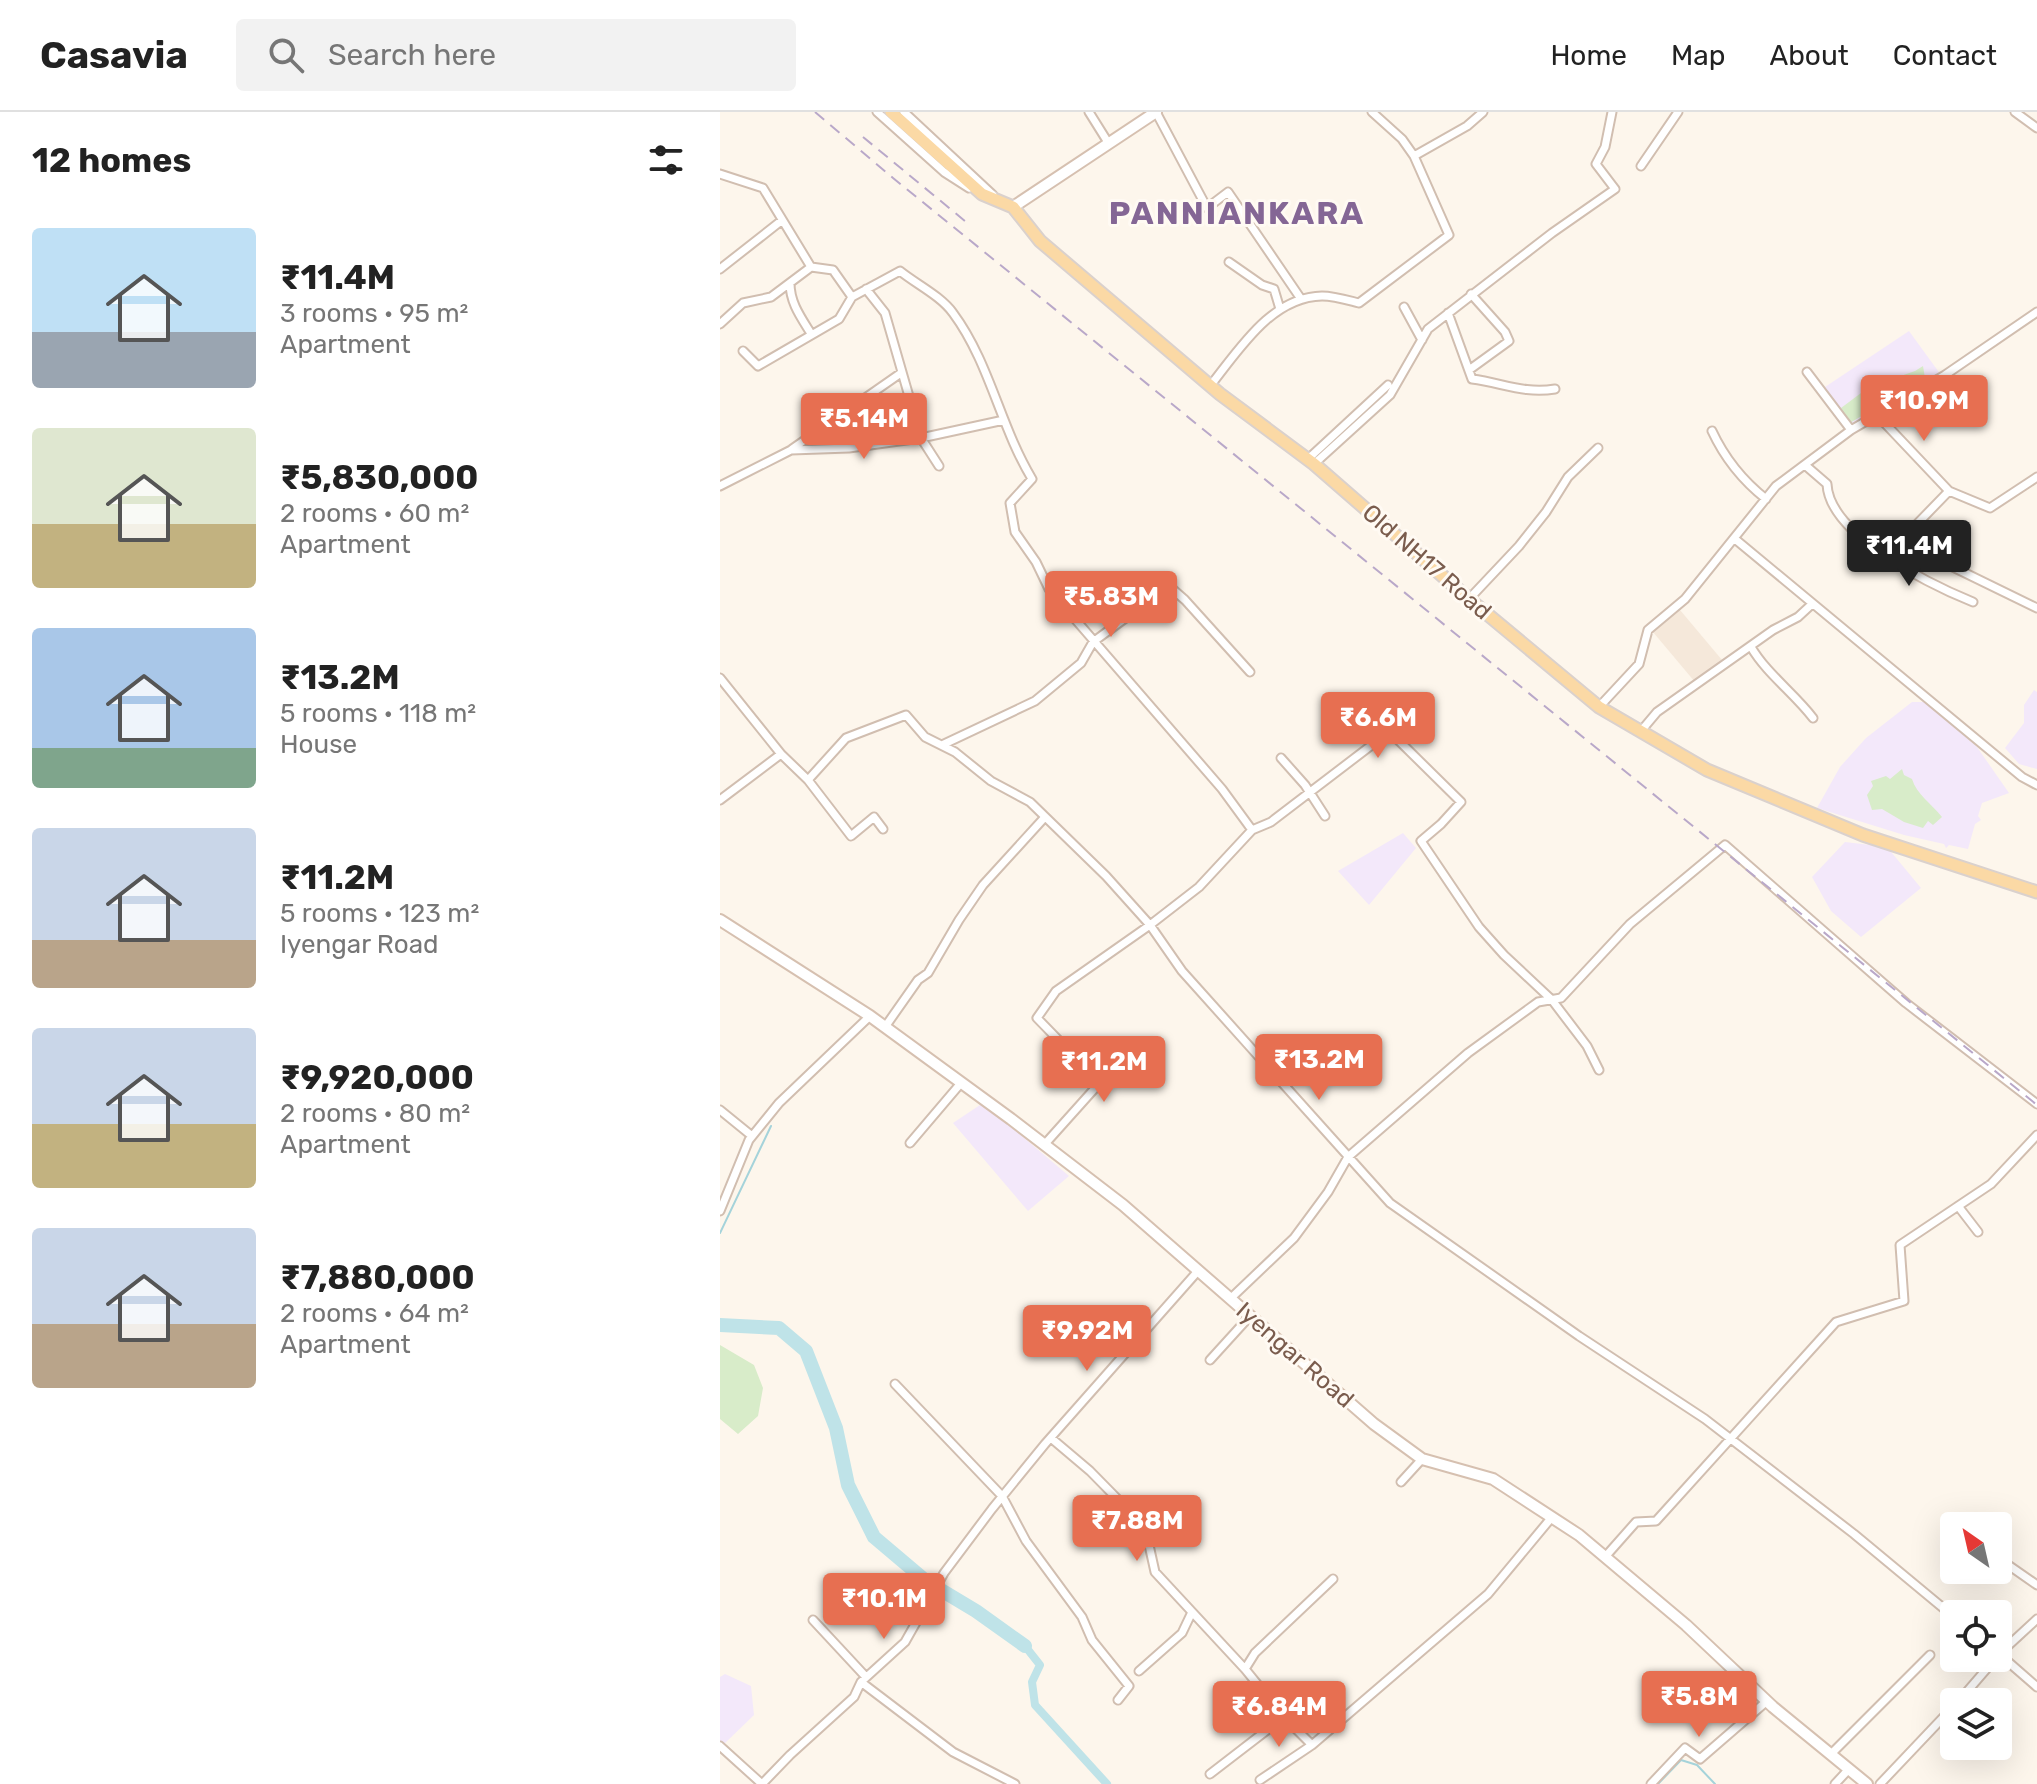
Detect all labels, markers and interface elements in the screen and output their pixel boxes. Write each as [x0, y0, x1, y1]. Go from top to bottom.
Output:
search box [236, 19, 796, 91]
text: Casavia [40, 32, 188, 78]
icon: search [264, 33, 308, 77]
text: Search here [328, 37, 496, 73]
text: Home [1550, 39, 1627, 72]
text: Map [1671, 39, 1725, 72]
text: About [1769, 39, 1849, 72]
text: Contact [1893, 39, 1997, 72]
icon: filters [644, 138, 688, 182]
text: 12 homes [32, 140, 191, 181]
district label: PANNIANKARA [1109, 194, 1365, 232]
text: ₹11.4M [280, 257, 395, 298]
icon: home [96, 260, 192, 356]
text: 3 rooms · 95 m² [280, 298, 468, 329]
text: Apartment [280, 329, 411, 360]
pin: ₹10.9M [1859, 375, 1989, 443]
text: ₹10.9M [1879, 385, 1969, 416]
pin: ₹5.14M [799, 393, 929, 461]
text: ₹5.14M [819, 403, 909, 434]
text: ₹5,830,000 [280, 457, 478, 498]
icon: home [96, 460, 192, 556]
text: 2 rooms · 60 m² [280, 498, 469, 529]
street label: Old NH17 Road [1357, 498, 1497, 626]
pin: ₹11.4M [1844, 520, 1974, 588]
text: Apartment [280, 529, 411, 560]
text: ₹11.4M [1865, 530, 1953, 561]
pin: ₹5.83M [1046, 571, 1176, 639]
text: ₹5.83M [1063, 581, 1159, 612]
text: ₹13.2M [280, 657, 400, 698]
icon: home [96, 660, 192, 756]
pin: ₹6.6M [1322, 692, 1434, 760]
text: 5 rooms · 118 m² [280, 698, 476, 729]
text: ₹6.6M [1339, 702, 1417, 733]
text: House [280, 729, 357, 760]
text: ₹11.2M [280, 857, 394, 898]
icon: home [96, 860, 192, 956]
text: 5 rooms · 123 m² [280, 898, 479, 929]
text: Iyengar Road [280, 929, 438, 960]
pin: ₹13.2M [1254, 1034, 1384, 1102]
pin: ₹11.2M [1039, 1036, 1169, 1104]
text: ₹13.2M [1273, 1044, 1365, 1075]
text: ₹11.2M [1060, 1046, 1148, 1077]
text: ₹9,920,000 [280, 1057, 474, 1098]
icon: home [96, 1060, 192, 1156]
text: 2 rooms · 80 m² [280, 1098, 470, 1129]
text: Apartment [280, 1129, 411, 1160]
text: ₹7,880,000 [280, 1257, 475, 1298]
icon: home [96, 1260, 192, 1356]
street label: Iyengar Road [1231, 1296, 1359, 1414]
text: 2 rooms · 64 m² [280, 1298, 469, 1329]
pin: ₹9.92M [1022, 1305, 1152, 1373]
text: ₹9.92M [1041, 1315, 1133, 1346]
text: Apartment [280, 1329, 411, 1360]
pin: ₹7.88M [1072, 1495, 1202, 1563]
text: ₹7.88M [1090, 1505, 1184, 1536]
north arrow [1940, 1512, 2012, 1584]
map controls [1940, 1512, 2012, 1760]
pin: ₹10.1M [819, 1573, 949, 1641]
text: ₹10.1M [841, 1583, 927, 1614]
button: locate [1940, 1600, 2012, 1672]
pin: ₹5.8M [1643, 1671, 1755, 1739]
pin: ₹6.84M [1214, 1681, 1344, 1749]
text: ₹5.8M [1660, 1681, 1738, 1712]
button: layers [1940, 1688, 2012, 1760]
text: ₹6.84M [1231, 1691, 1327, 1722]

